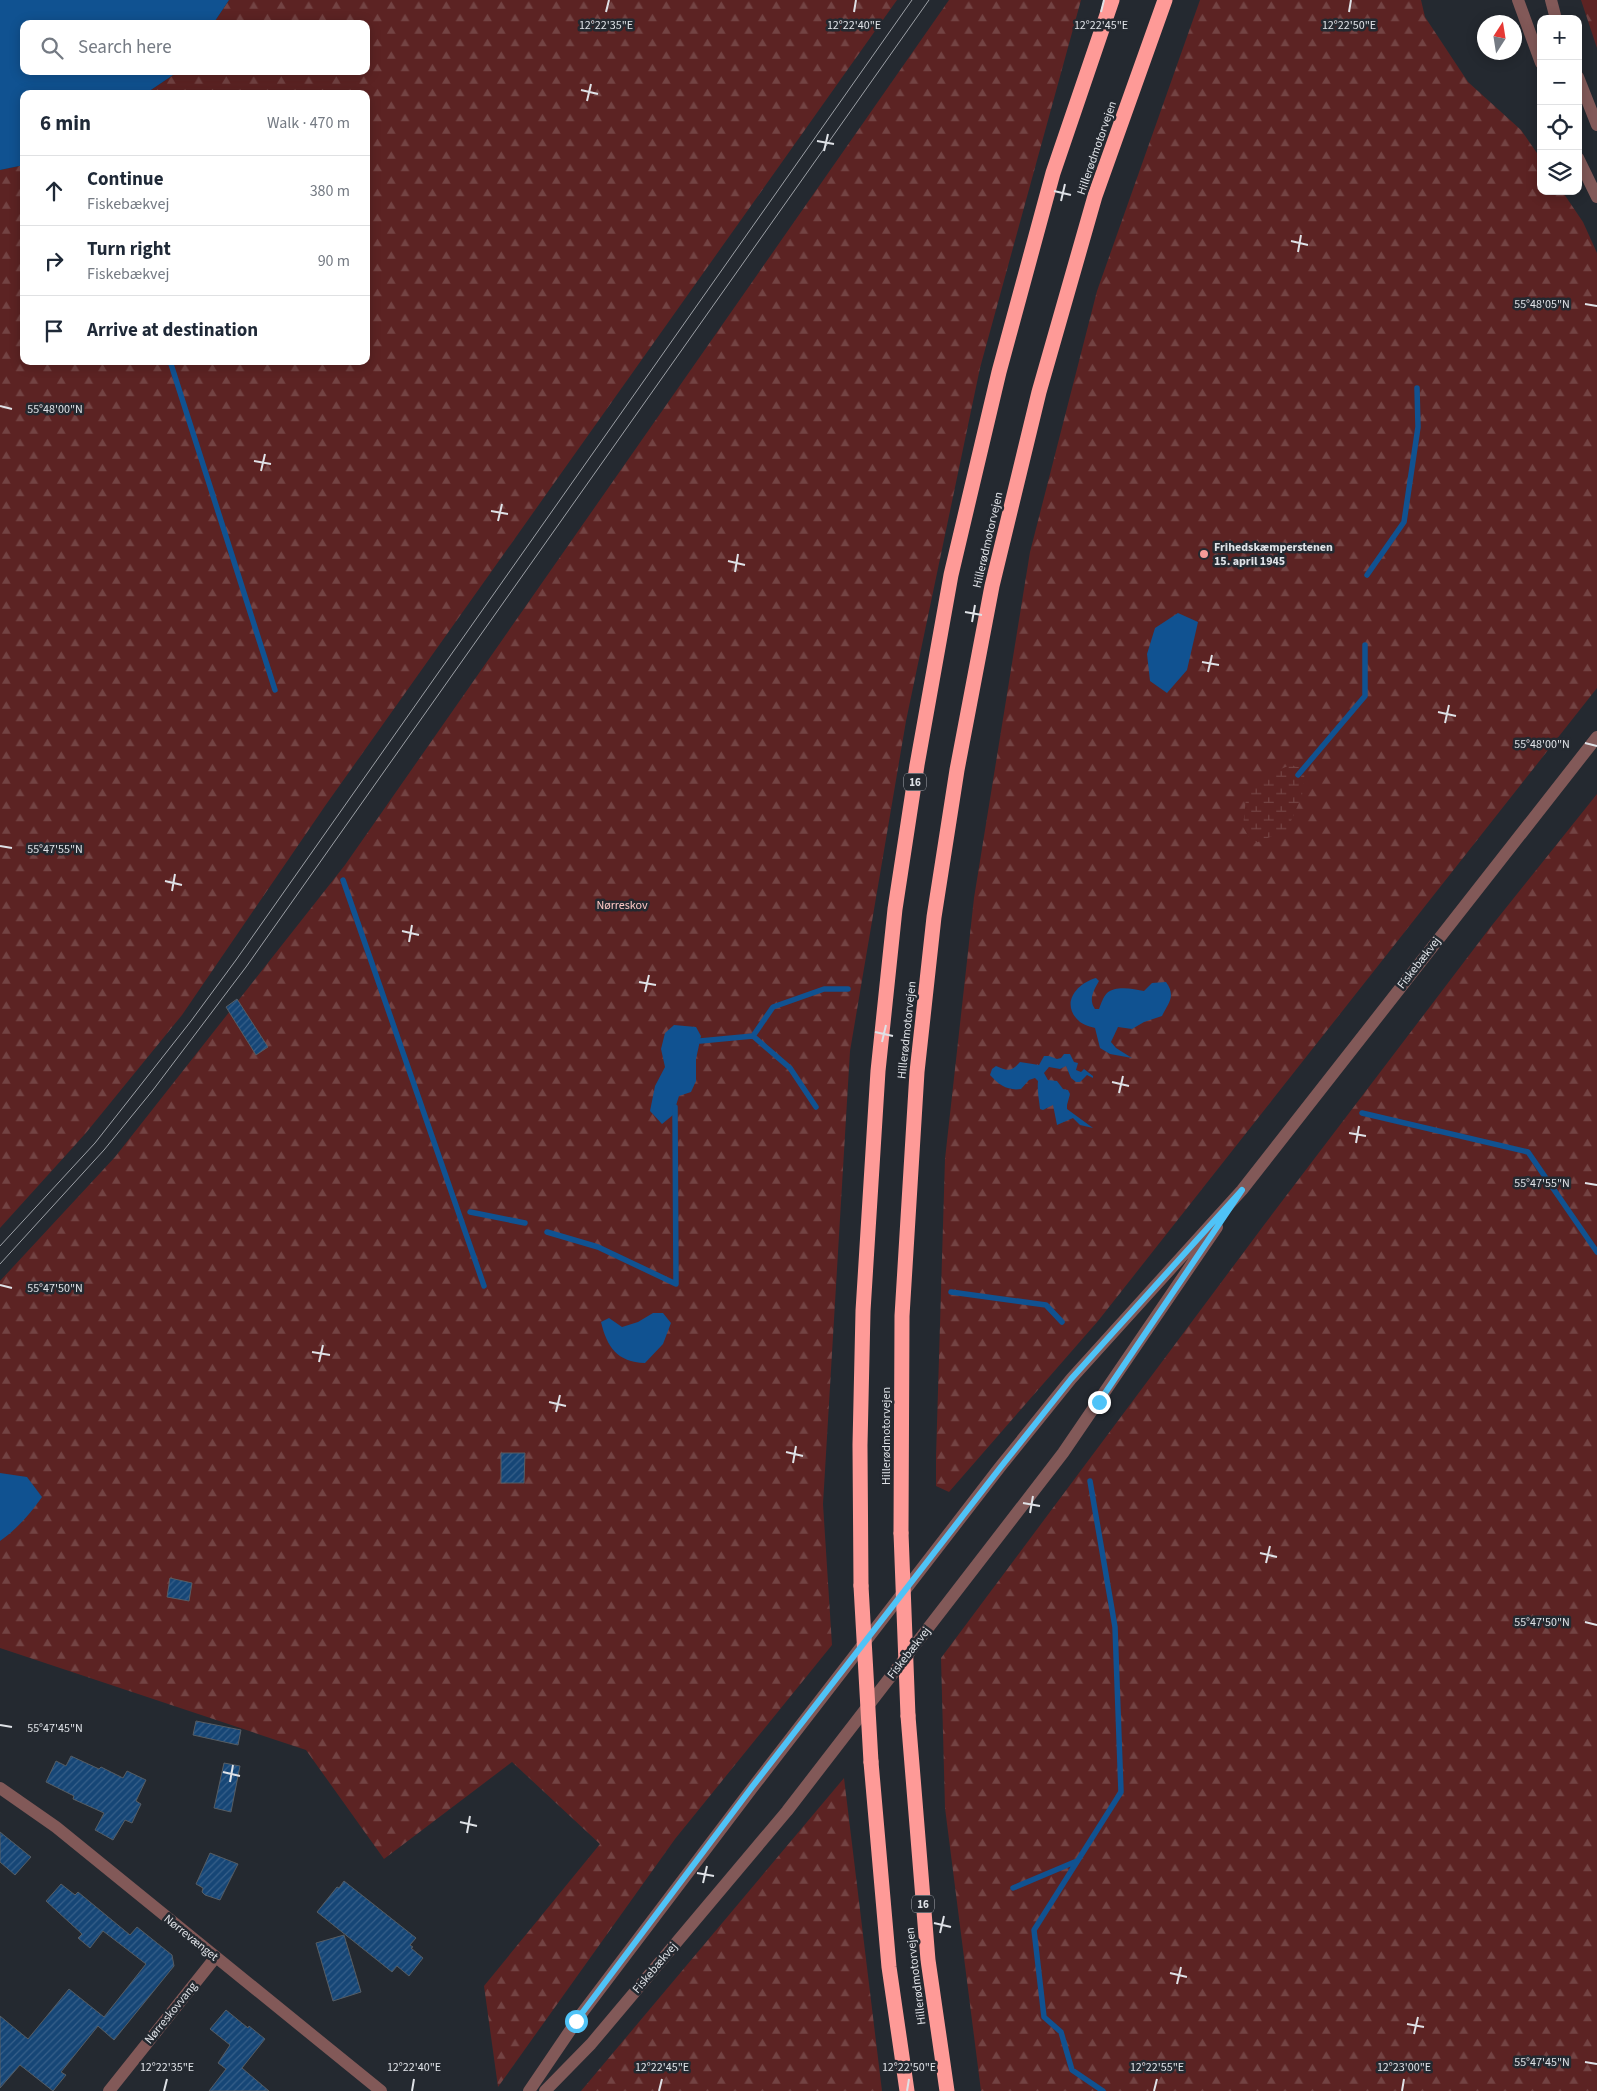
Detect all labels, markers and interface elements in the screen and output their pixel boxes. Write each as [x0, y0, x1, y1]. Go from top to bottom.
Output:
north arrow [1477, 15, 1522, 60]
map controls [1537, 15, 1582, 195]
button: + [1537, 15, 1582, 60]
text: 12°22'35"E [579, 17, 633, 34]
text: 12°22'40"E [827, 17, 881, 34]
text: 12°22'45"E [1074, 17, 1128, 34]
text: 12°22'50"E [1322, 17, 1376, 34]
search box [20, 20, 370, 75]
icon: search [38, 34, 66, 62]
text: Search here [78, 34, 172, 61]
button: − [1537, 60, 1582, 105]
street label: Hillerødmotorvejen [1073, 99, 1121, 197]
button: locate [1537, 105, 1582, 150]
text: 6 min [40, 108, 91, 138]
text: Walk · 470 m [267, 112, 350, 134]
button: layers [1537, 150, 1582, 195]
text: Continue [87, 166, 164, 193]
icon: ahead [40, 177, 68, 205]
text: 380 m [310, 180, 350, 202]
text: Fiskebækvej [87, 193, 169, 215]
text: Turn right [87, 236, 171, 263]
icon: right [40, 247, 68, 275]
text: 90 m [318, 250, 350, 272]
text: Fiskebækvej [87, 263, 169, 285]
text: 55°48'05"N [1514, 296, 1570, 313]
icon: arrive [40, 317, 68, 345]
text: Arrive at destination [87, 317, 258, 344]
text: 55°48'00"N [27, 401, 83, 418]
street label: Hillerødmotorvejen [969, 490, 1007, 590]
place label: Frihedskæmperstenen 15. april 1945 [1214, 539, 1333, 570]
marker: Frihedskæmperstenen 15. april 1945 [1198, 548, 1210, 560]
text: 55°48'00"N [1514, 736, 1570, 753]
road number: 16 [904, 774, 926, 790]
text: 55°47'55"N [27, 841, 83, 858]
park label: Nørreskov [596, 897, 648, 914]
street label: Fiskebækvej [1393, 933, 1445, 993]
street label: Hillerødmotorvejen [893, 980, 921, 1080]
text: 55°47'55"N [1514, 1175, 1570, 1192]
text: 55°47'50"N [27, 1280, 83, 1297]
street label: Hillerødmotorvejen [878, 1387, 895, 1485]
route end [1088, 1391, 1111, 1414]
text: 55°47'50"N [1514, 1614, 1570, 1631]
street label: Fiskebækvej [883, 1623, 935, 1683]
text: 55°47'45"N [27, 1720, 83, 1737]
road number: 16 [912, 1896, 934, 1912]
street label: Nørrevænget [160, 1911, 222, 1965]
street label: Hillerødmotorvejen [902, 1926, 930, 2026]
street label: Fiskebækvej [629, 1939, 681, 1997]
street label: Nørreskovvang [141, 1978, 201, 2048]
route start [565, 2010, 588, 2033]
text: 55°47'45"N [1514, 2054, 1570, 2071]
text: 12°22'35"E [140, 2059, 194, 2076]
text: 12°22'40"E [387, 2059, 441, 2076]
text: 12°22'45"E [635, 2059, 689, 2076]
text: 12°22'50"E [882, 2059, 936, 2076]
text: 12°22'55"E [1130, 2059, 1184, 2076]
text: 12°23'00"E [1377, 2059, 1431, 2076]

